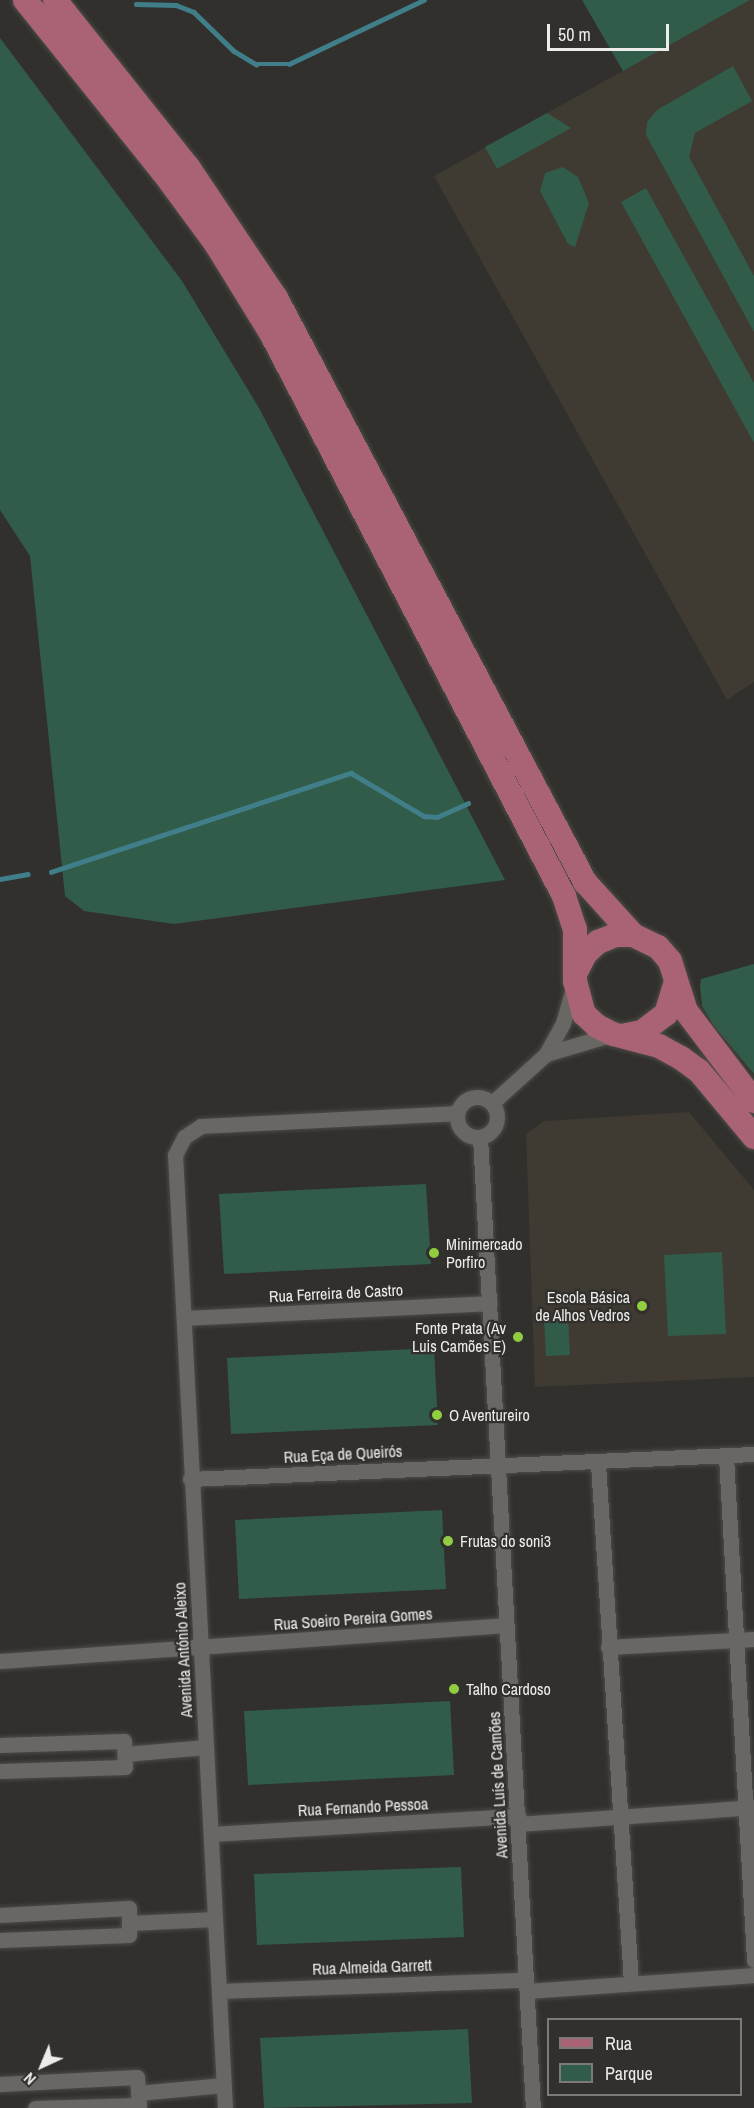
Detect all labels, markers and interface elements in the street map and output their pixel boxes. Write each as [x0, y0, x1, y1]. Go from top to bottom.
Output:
scale bar [550, 12, 672, 50]
text: 50 m [558, 22, 591, 47]
place label: Minimercado Porfiro [446, 1234, 523, 1272]
marker: Minimercado Porfiro [427, 1246, 441, 1260]
street label: Rua Ferreira de Castro [268, 1280, 404, 1306]
place label: Escola Básica de Alhos Vedros [534, 1287, 630, 1325]
marker: Escola Básica de Alhos Vedros [635, 1299, 649, 1313]
place label: Fonte Prata (Av Luis Camões E) [412, 1318, 506, 1356]
marker: Fonte Prata (Av Luis Camões E) [511, 1330, 525, 1344]
place label: O Aventureiro [449, 1405, 530, 1425]
marker: O Aventureiro [430, 1408, 444, 1422]
street label: Rua Eça de Queirós [283, 1441, 403, 1467]
place label: Frutas do soni3 [460, 1531, 551, 1551]
marker: Frutas do soni3 [441, 1534, 455, 1548]
street label: Avenida António Aleixo [170, 1581, 196, 1719]
street label: Rua Soeiro Pereira Gomes [273, 1604, 433, 1634]
place label: Talho Cardoso [466, 1679, 551, 1699]
marker: Talho Cardoso [447, 1682, 461, 1696]
street label: Avenida Luís de Camões [485, 1711, 511, 1859]
street label: Rua Fernando Pessoa [297, 1794, 429, 1820]
street label: Rua Almeida Garrett [312, 1955, 432, 1979]
legend [547, 2018, 742, 2096]
text: Rua [605, 2031, 632, 2056]
north arrow [12, 2036, 72, 2096]
text: Parque [605, 2061, 653, 2086]
text: N [18, 2068, 41, 2090]

